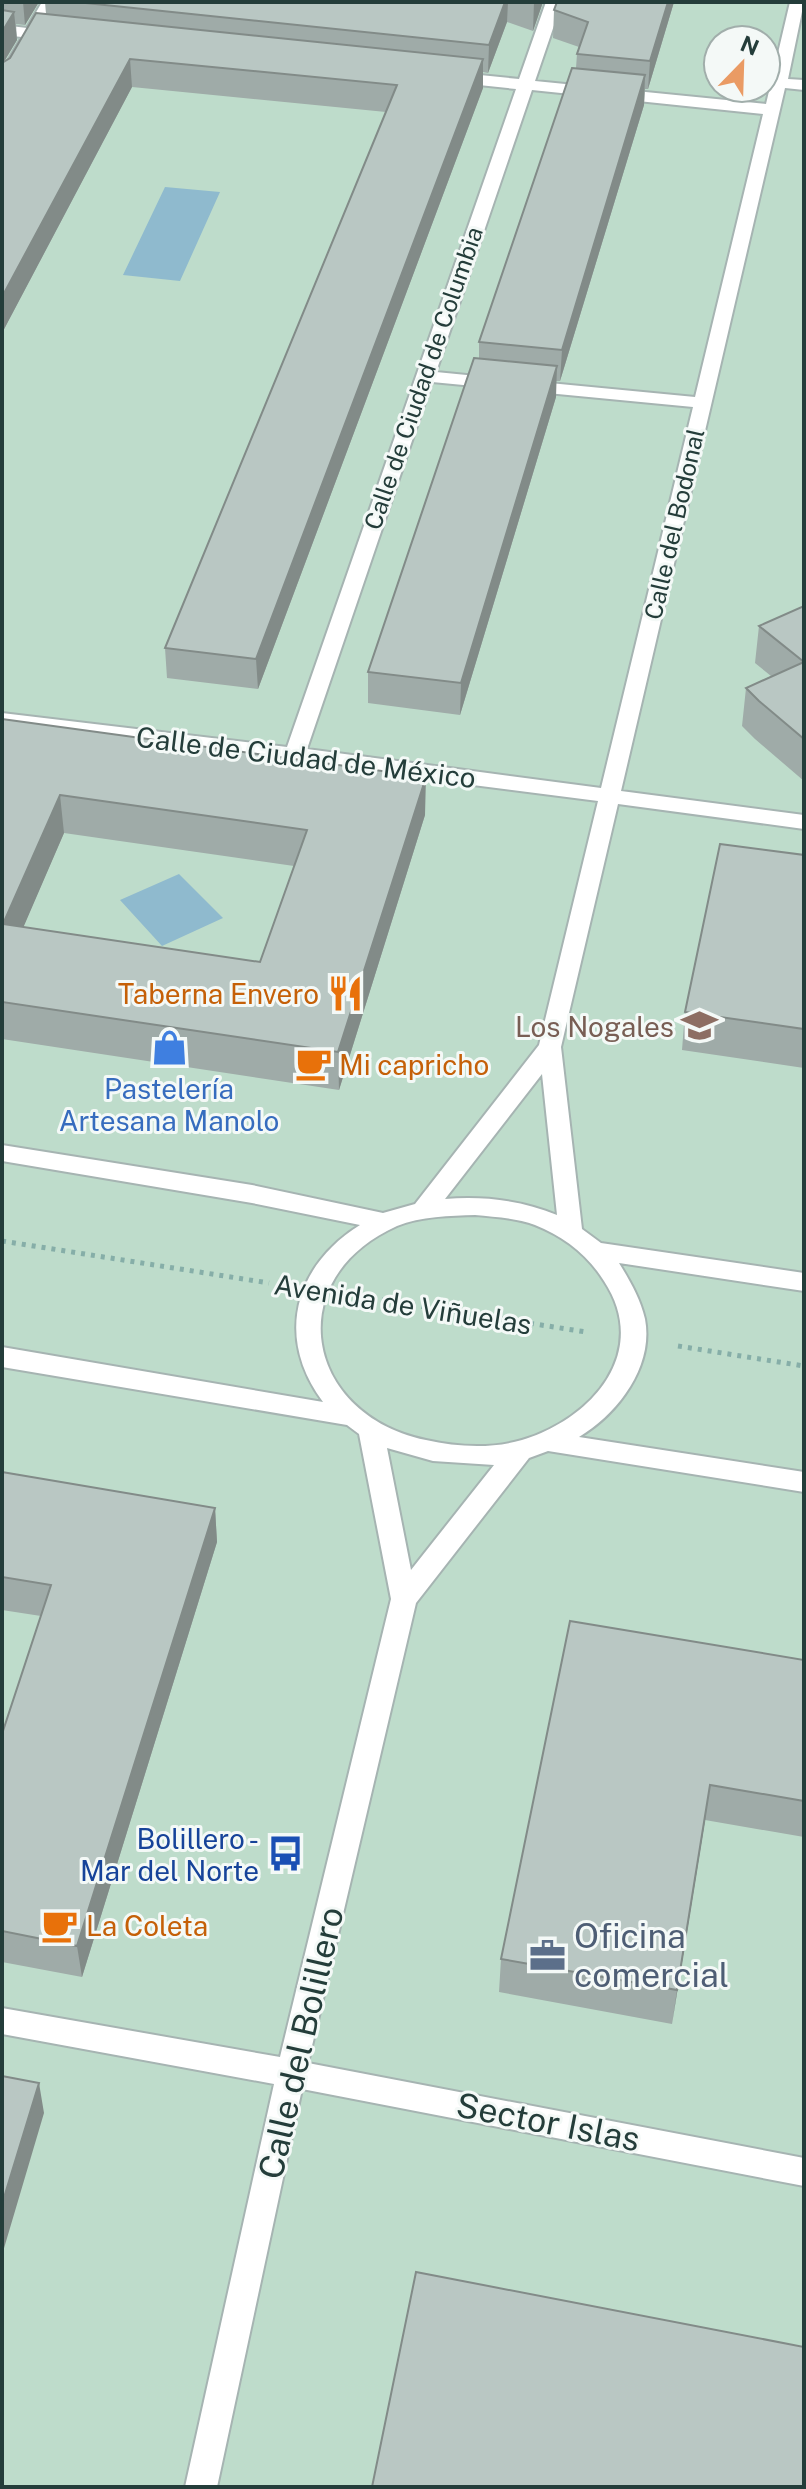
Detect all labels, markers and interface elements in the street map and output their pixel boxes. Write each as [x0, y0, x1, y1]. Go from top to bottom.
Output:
north arrow [702, 24, 782, 104]
text: N [737, 30, 763, 61]
street label: Calle de Ciudad de Columbia [358, 223, 488, 533]
street label: Calle del Bodonal [638, 426, 710, 622]
street label: Calle de Ciudad de México [134, 720, 478, 794]
restaurant icon: Taberna Envero [326, 974, 364, 1012]
place label: Taberna Envero [118, 977, 319, 1010]
school or university icon: Los Nogales [681, 1007, 719, 1045]
place label: Los Nogales [515, 1010, 674, 1043]
shop icon: Pastelería Artesana Manolo [150, 1029, 188, 1067]
cafe icon: Mi capricho [294, 1045, 332, 1083]
place label: Mi capricho [339, 1048, 489, 1081]
place label: Pastelería Artesana Manolo [59, 1072, 279, 1137]
street label: Avenida de Viñuelas [272, 1267, 534, 1341]
place label: Bolillero - Mar del Norte [80, 1822, 259, 1887]
bus stop icon: Bolillero - Mar del Norte [266, 1835, 304, 1873]
street label: Calle del Bolillero [250, 1903, 352, 2183]
cafe icon: La Coleta [41, 1906, 79, 1944]
place label: La Coleta [86, 1909, 208, 1942]
place label: Oficina comercial [574, 1916, 729, 1995]
office icon: Oficina comercial [529, 1937, 567, 1975]
street label: Sector Islas [453, 2085, 643, 2159]

